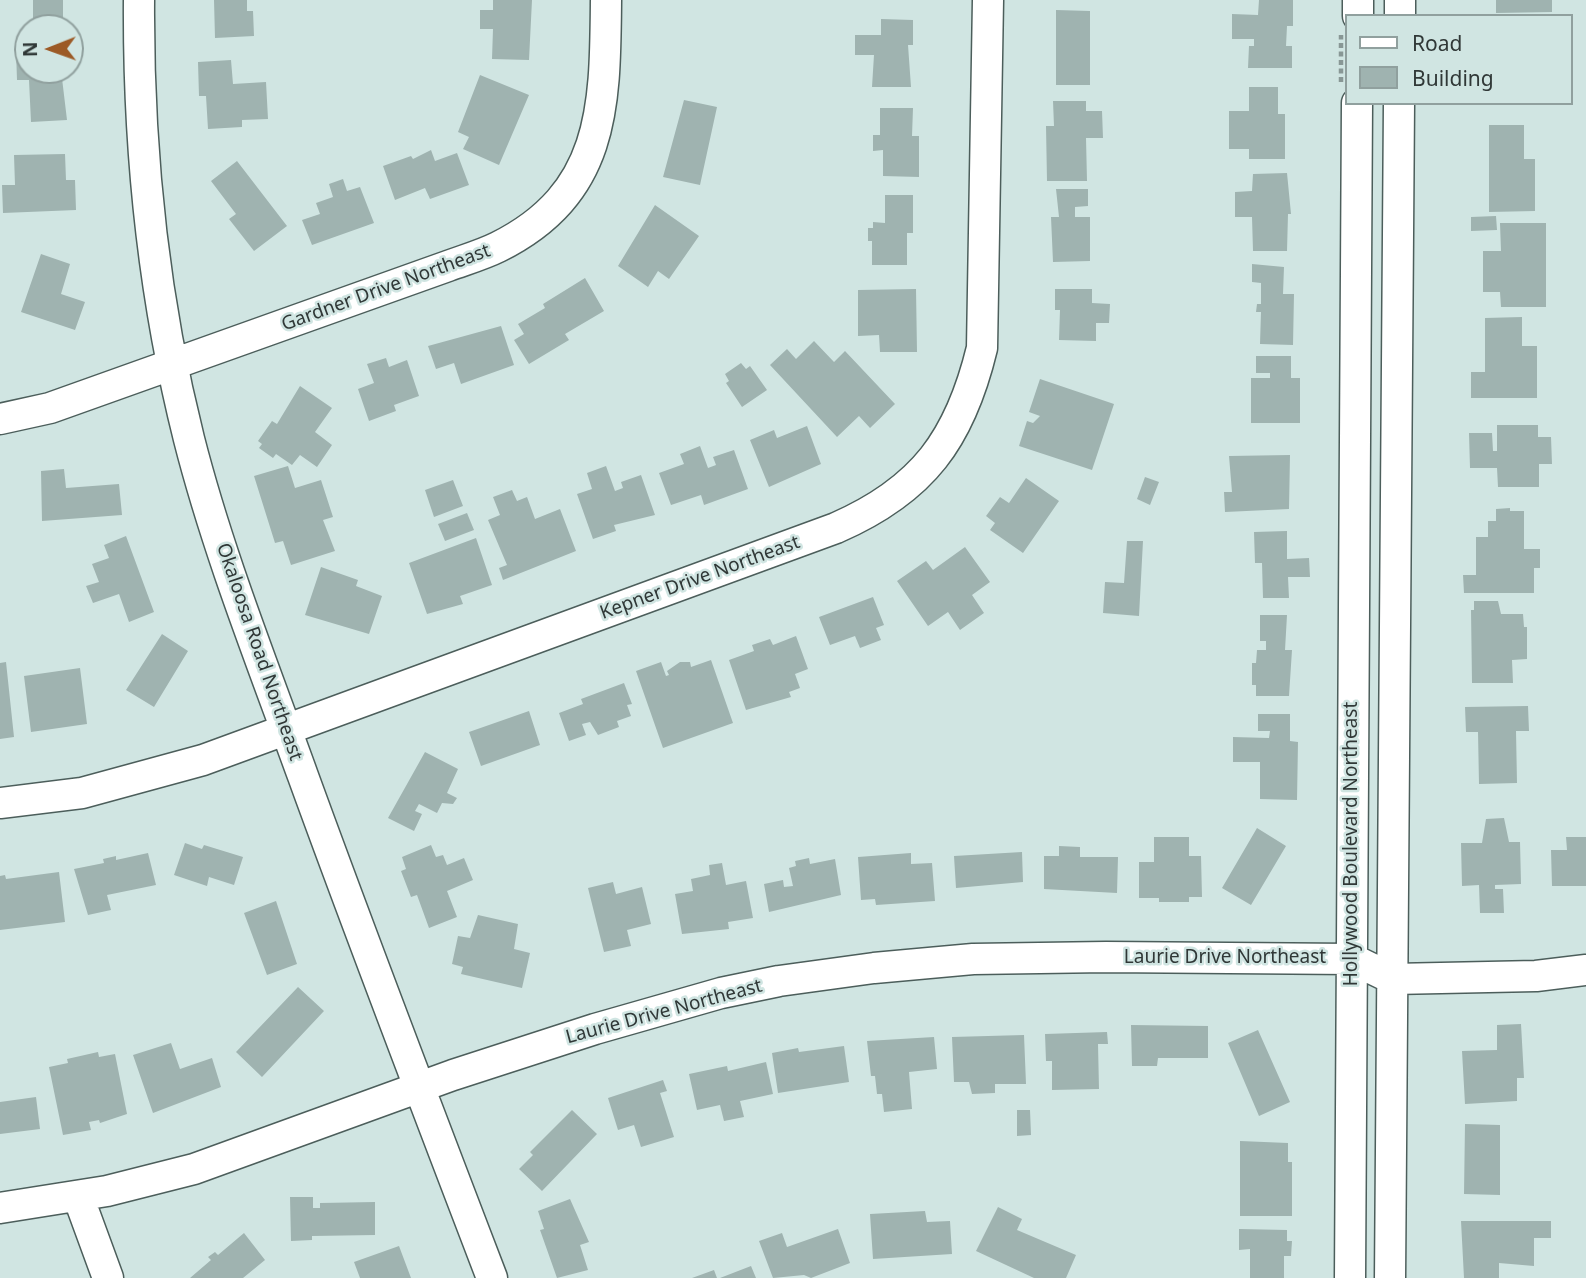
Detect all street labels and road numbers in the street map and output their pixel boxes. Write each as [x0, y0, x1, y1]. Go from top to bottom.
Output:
street label: Gardner Drive Northeast [278, 240, 494, 336]
street label: Kepner Drive Northeast [597, 531, 803, 625]
street label: Okaloosa Road Northeast [211, 540, 307, 764]
street label: Hollywood Boulevard Northeast [1341, 702, 1363, 986]
street label: Laurie Drive Northeast [1124, 947, 1326, 969]
street label: Laurie Drive Northeast [563, 975, 765, 1049]

